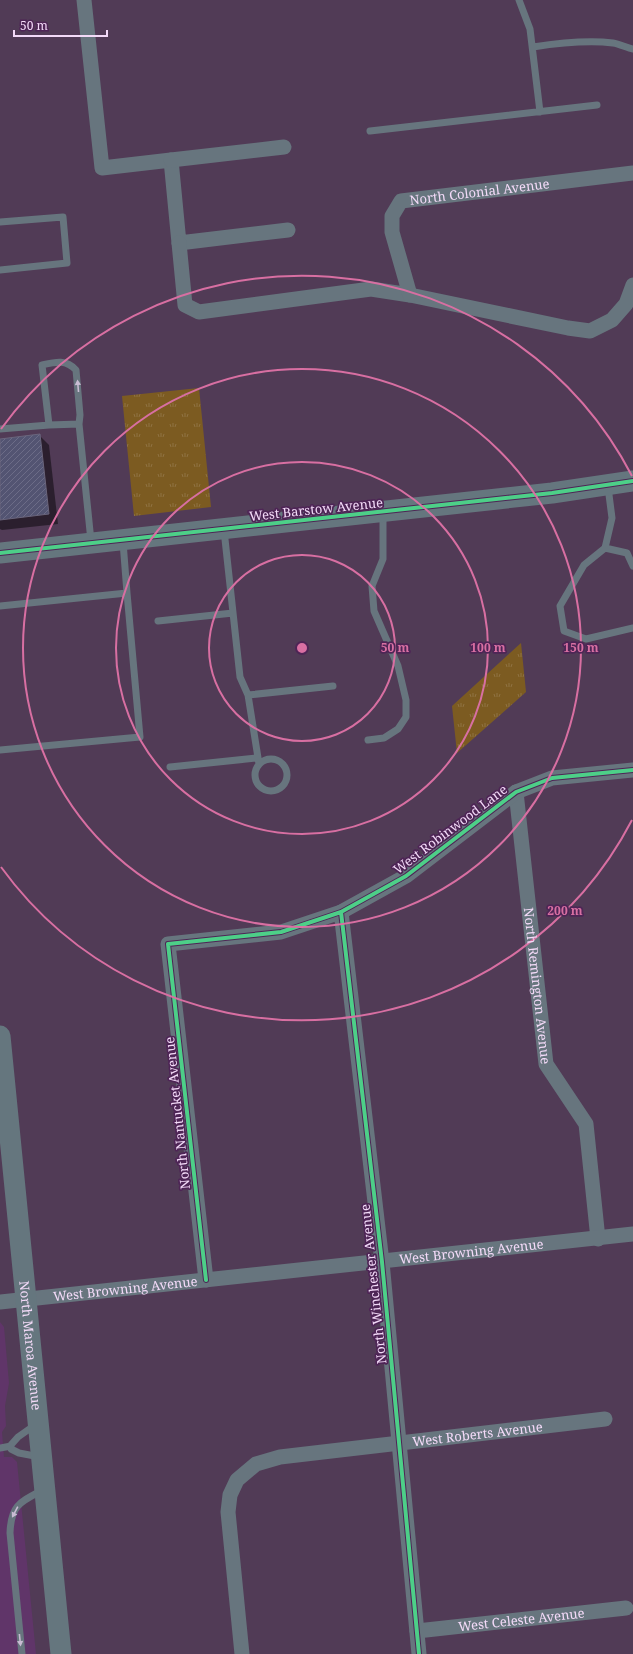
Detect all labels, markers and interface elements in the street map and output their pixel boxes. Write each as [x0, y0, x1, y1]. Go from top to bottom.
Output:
scale bar [14, 12, 107, 38]
text: 50 m [20, 17, 48, 34]
street label: North Colonial Avenue [409, 174, 550, 209]
one-way arrow [74, 380, 81, 392]
street label: West Barstow Avenue [248, 493, 384, 525]
text: 50 m [381, 639, 409, 656]
text: 100 m [470, 639, 506, 656]
text: 150 m [563, 639, 599, 656]
centre of rings [295, 641, 309, 655]
street label: West Robinwood Lane [389, 780, 511, 878]
text: 200 m [547, 902, 583, 919]
street label: North Remington Avenue [520, 907, 555, 1065]
street label: North Nantucket Avenue [160, 1036, 194, 1190]
street label: North Winchester Avenue [356, 1203, 390, 1365]
street label: West Browning Avenue [398, 1235, 544, 1268]
street label: West Browning Avenue [52, 1272, 198, 1305]
street label: North Maroa Avenue [15, 1280, 46, 1411]
street label: West Roberts Avenue [411, 1417, 544, 1450]
one-way arrow [11, 1506, 18, 1517]
street label: West Celeste Avenue [457, 1604, 585, 1635]
one-way arrow [17, 1634, 24, 1646]

